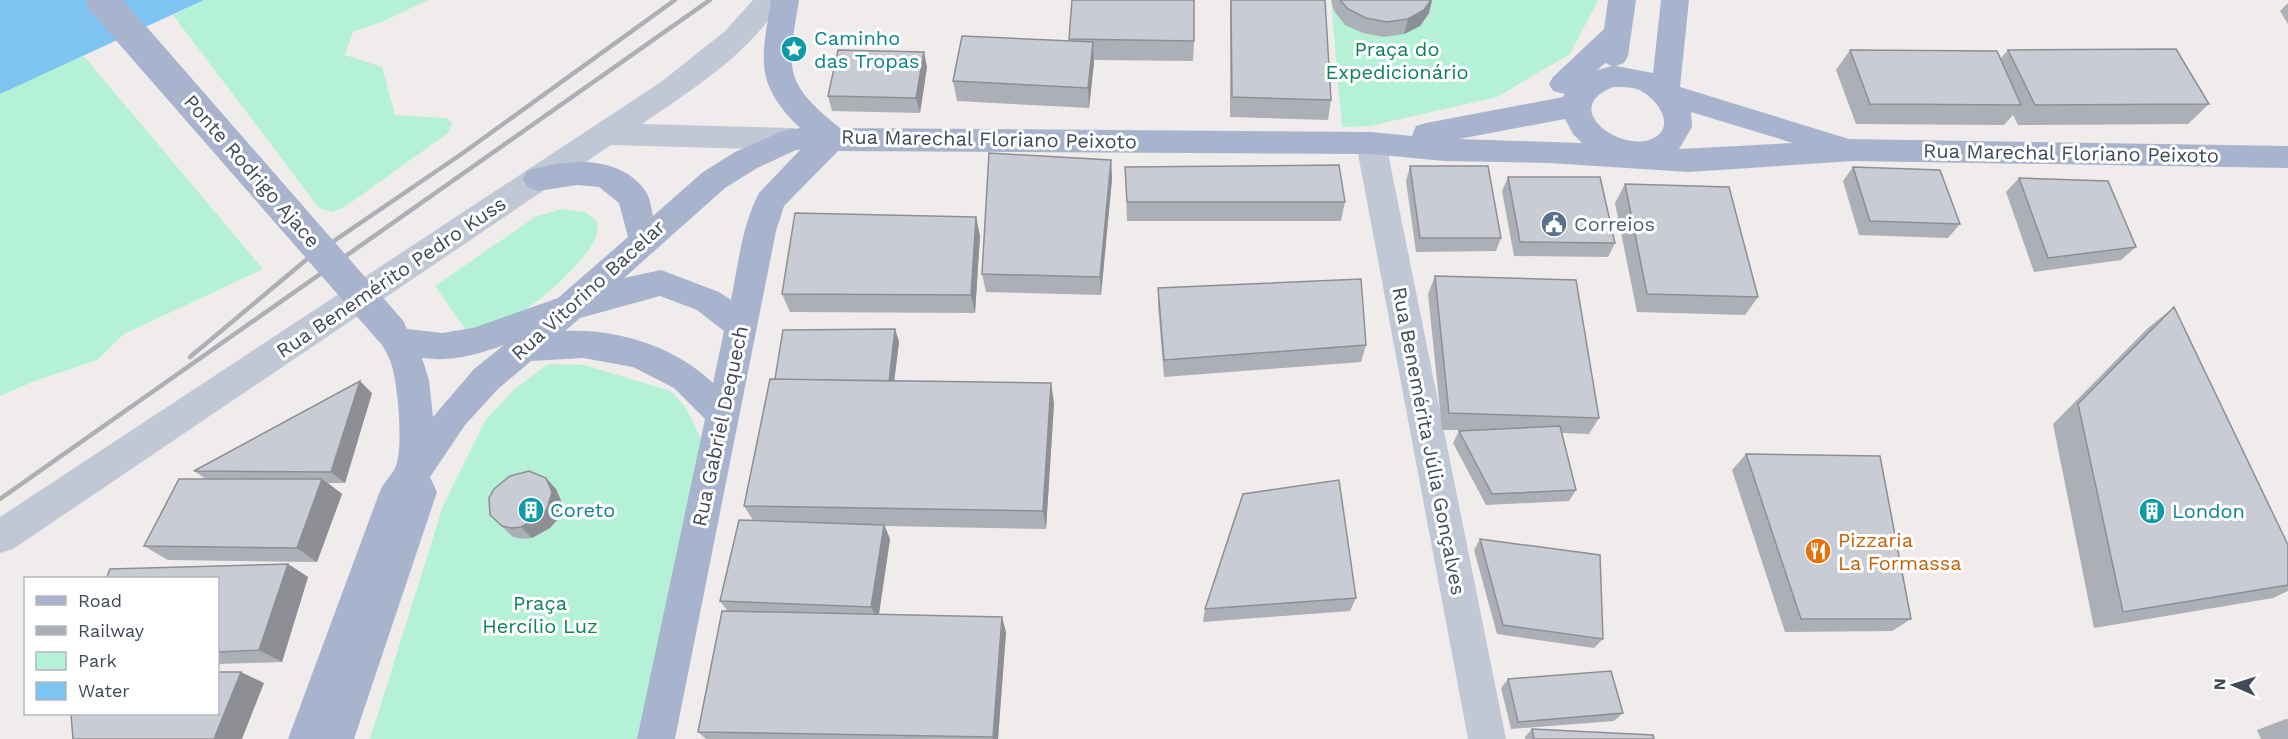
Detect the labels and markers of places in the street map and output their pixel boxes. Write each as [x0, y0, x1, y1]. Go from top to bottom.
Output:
place label: Caminho das Tropas [814, 26, 920, 73]
place icon: Caminho das Tropas [779, 34, 809, 64]
public building icon: Correios [1539, 209, 1569, 239]
place label: Correios [1574, 212, 1655, 236]
building icon: Coreto [516, 495, 546, 525]
building icon: London [2137, 496, 2167, 526]
place label: Coreto [550, 498, 615, 522]
place label: London [2172, 499, 2245, 523]
place label: Pizzaria La Formassa [1838, 528, 1962, 575]
restaurant icon: Pizzaria La Formassa [1803, 536, 1833, 566]

